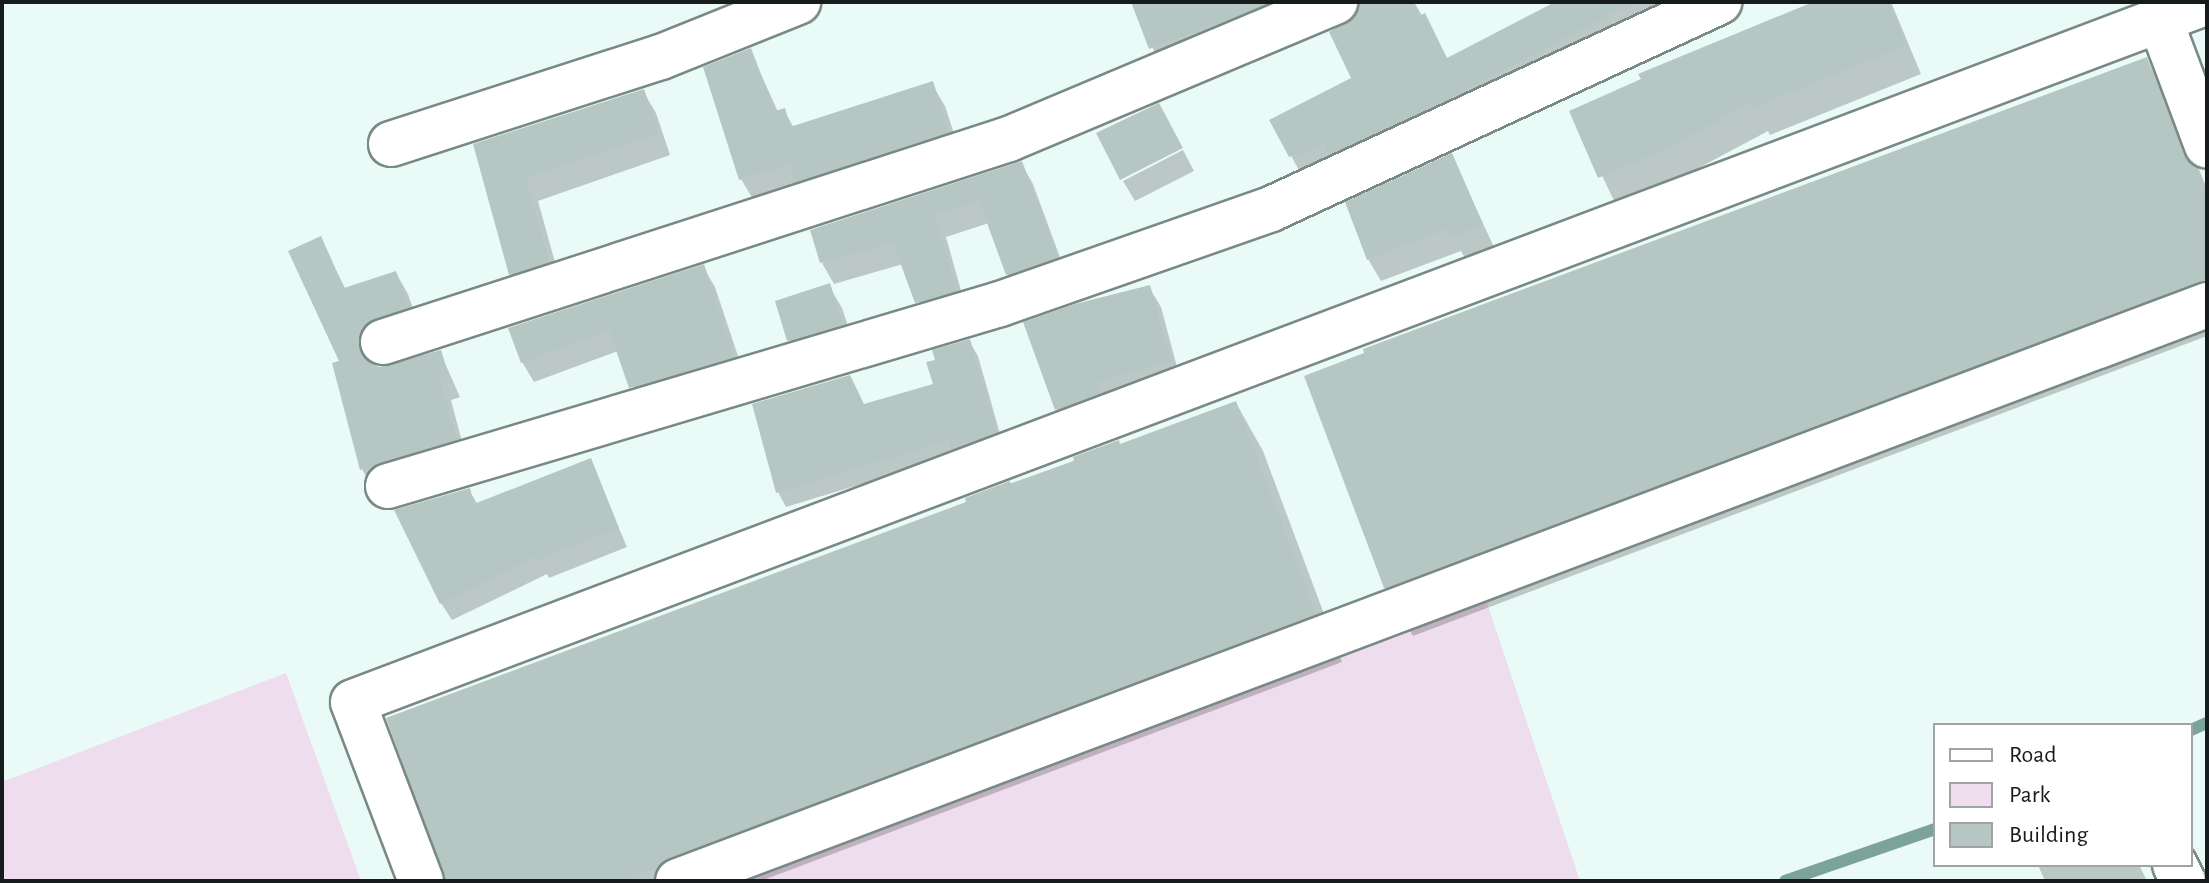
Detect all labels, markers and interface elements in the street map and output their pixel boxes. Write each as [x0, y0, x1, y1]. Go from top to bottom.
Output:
legend [1933, 723, 2193, 867]
text: Road [2009, 743, 2057, 767]
text: Park [2009, 783, 2050, 807]
text: Building [2009, 823, 2088, 847]

